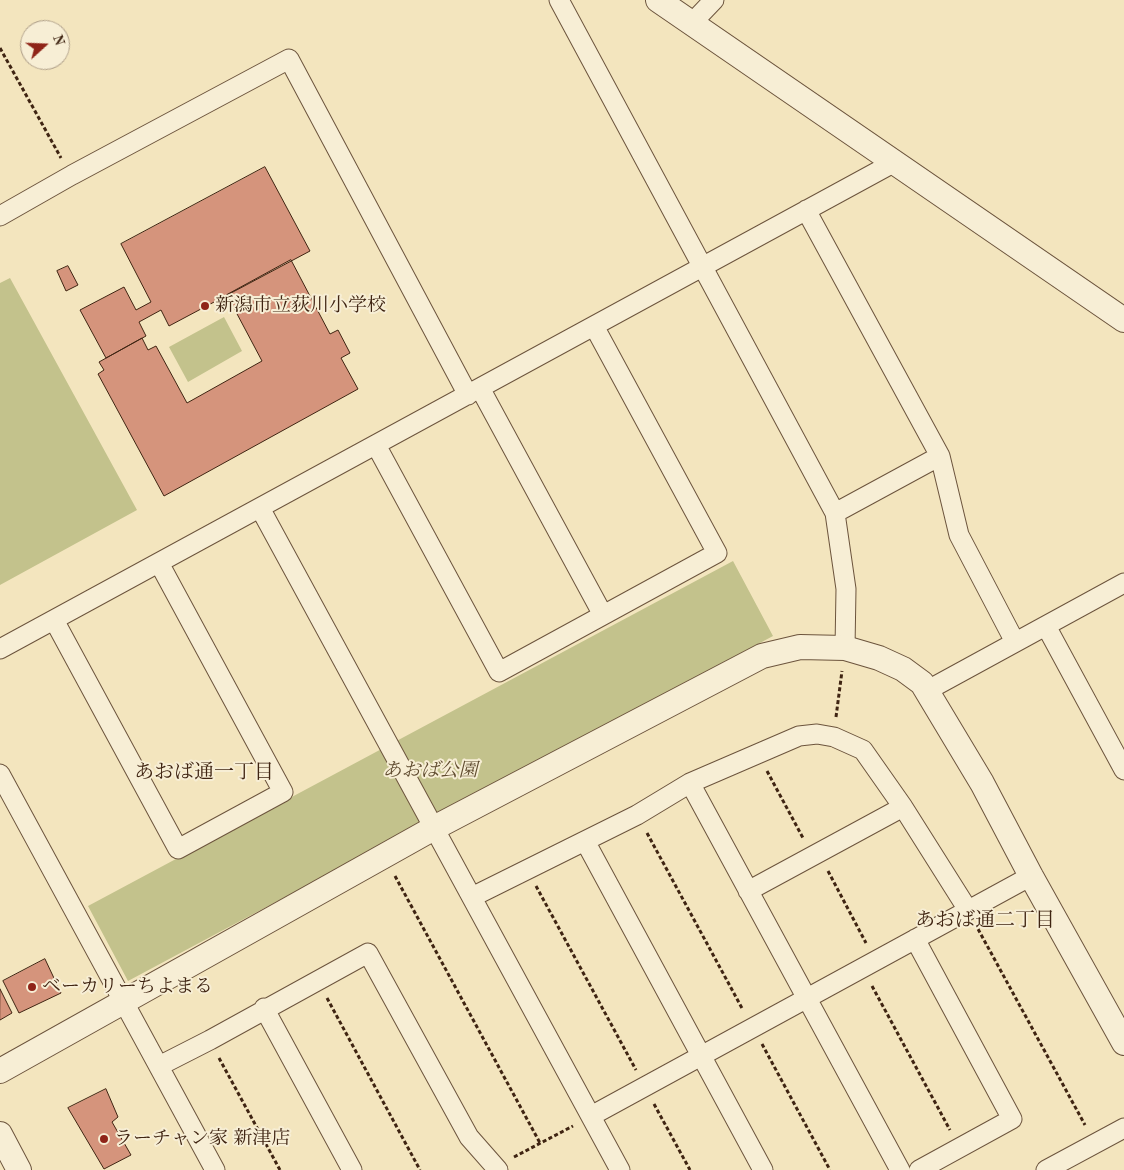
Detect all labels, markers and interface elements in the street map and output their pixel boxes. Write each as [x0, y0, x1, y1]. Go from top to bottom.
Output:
north arrow [20, 20, 70, 70]
text: N [50, 33, 67, 48]
place label: 新潟市立荻川小学校 [215, 295, 386, 317]
marker: 新潟市立荻川小学校 [199, 300, 211, 312]
park label: あおば公園 [383, 760, 477, 782]
district label: あおば通一丁目 [134, 761, 274, 785]
district label: あおば通二丁目 [915, 909, 1055, 933]
place label: ベーカリーちよまる [42, 976, 213, 998]
marker: ベーカリーちよまる [26, 981, 38, 993]
place label: ラーチャン家 新津店 [114, 1128, 290, 1150]
marker: ラーチャン家 新津店 [98, 1133, 110, 1145]

